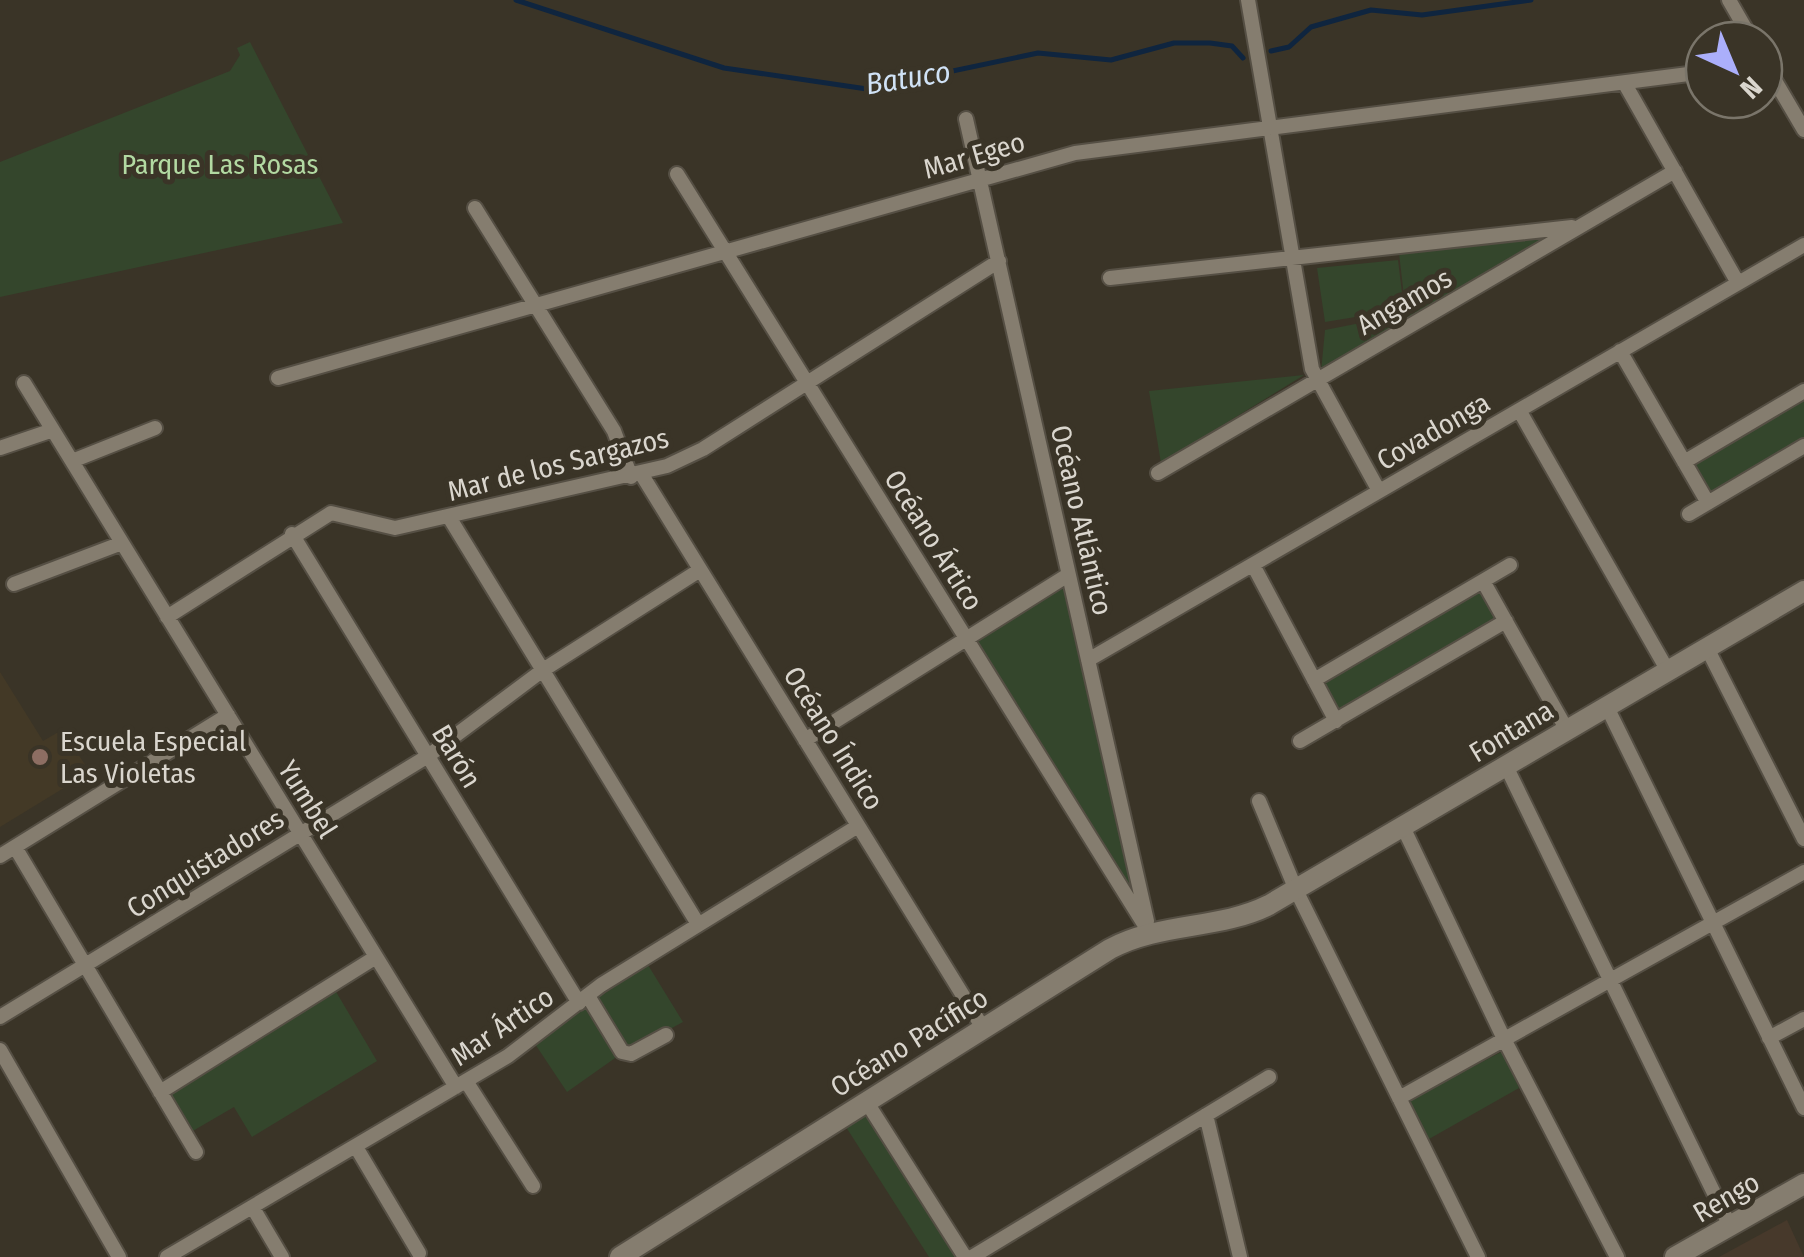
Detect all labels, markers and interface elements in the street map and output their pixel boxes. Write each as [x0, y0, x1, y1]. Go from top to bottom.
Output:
north arrow [1684, 20, 1784, 120]
water label: Batuco [863, 54, 953, 102]
text: N [1734, 70, 1769, 105]
street label: Mar Egeo [920, 125, 1029, 186]
park label: Parque Las Rosas [121, 148, 319, 181]
street label: Angamos [1351, 261, 1458, 342]
street label: Covadonga [1371, 386, 1496, 477]
street label: Mar de los Sargazos [444, 421, 672, 508]
street label: Océano Atlántico [1044, 422, 1119, 618]
street label: Océano Ártico [877, 464, 990, 617]
street label: Océano Índico [776, 661, 891, 816]
street label: Fontana [1463, 694, 1559, 769]
street label: Barón [425, 719, 488, 794]
place label: Escuela Especial Las Violetas [60, 725, 246, 790]
marker: Escuela Especial Las Violetas [29, 746, 51, 768]
street label: Yumbel [271, 755, 344, 844]
street label: Conquistadores [121, 802, 290, 925]
street label: Mar Ártico [445, 980, 560, 1073]
street label: Océano Pacífico [825, 981, 994, 1104]
street label: Rengo [1687, 1165, 1765, 1229]

